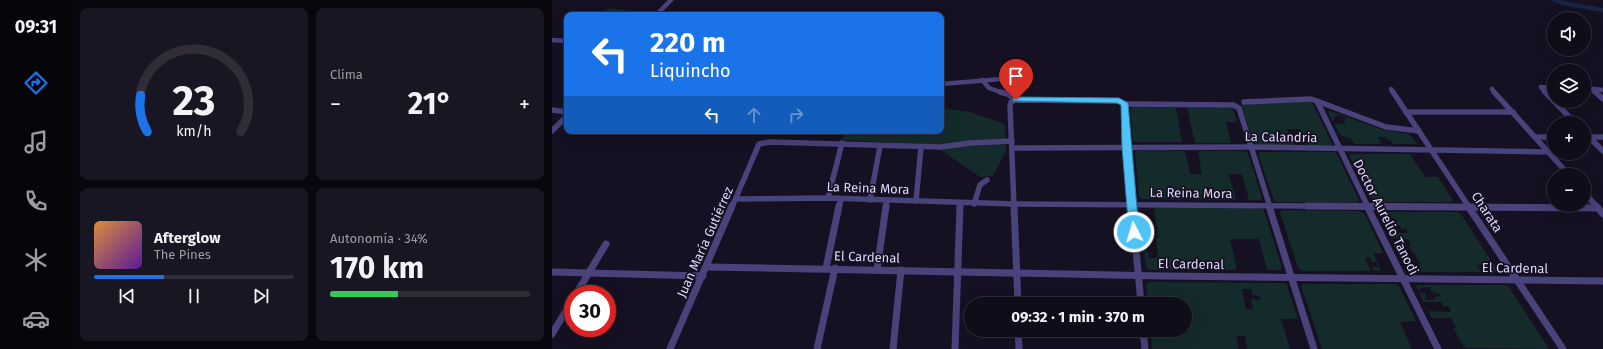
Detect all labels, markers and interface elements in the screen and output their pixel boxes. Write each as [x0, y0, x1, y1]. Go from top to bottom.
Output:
map controls [1547, 12, 1591, 212]
button: sound [1547, 12, 1591, 56]
text: 09:31 [15, 16, 57, 38]
text: 220 m [650, 26, 726, 59]
icon: left [584, 28, 636, 80]
pin [999, 59, 1033, 100]
text: Liquincho [650, 60, 731, 82]
button: layers [1547, 64, 1591, 108]
icon: arrive [1005, 65, 1027, 87]
text: Clima [330, 67, 363, 82]
icon: directions [22, 69, 50, 97]
text: 23 [173, 76, 215, 126]
text: 21° [408, 86, 452, 122]
text: − [330, 91, 341, 118]
text: + [519, 91, 530, 118]
icon: left [701, 104, 723, 126]
icon: ahead [743, 104, 765, 126]
icon: right [785, 104, 807, 126]
button: + [1547, 116, 1591, 160]
text: km/h [176, 122, 212, 139]
icon: music [22, 128, 50, 156]
street label: La Calandria [1244, 129, 1318, 145]
street label: Doctor Aurelio Tanodi [1350, 157, 1422, 277]
button: − [1547, 168, 1591, 212]
street label: La Reina Mora [826, 179, 910, 197]
street label: Juan María Gutiérrez [674, 184, 736, 300]
street label: La Reina Mora [1149, 185, 1233, 201]
icon: phone [22, 187, 50, 215]
street label: Charata [1468, 189, 1506, 235]
position arrow [1113, 211, 1155, 253]
text: Afterglow [154, 229, 220, 247]
text: Autonomía · 34% [330, 231, 428, 246]
icon: climate [22, 246, 50, 274]
text: The Pines [154, 247, 211, 262]
street label: El Cardenal [834, 248, 901, 266]
text: 170 km [330, 250, 424, 286]
street label: El Cardenal [1158, 256, 1224, 272]
street label: El Cardenal [1482, 260, 1548, 276]
icon: previous [116, 285, 138, 307]
icon: pause [183, 285, 205, 307]
icon: next [250, 285, 272, 307]
speed limit sign: 30 [564, 285, 616, 337]
icon: car [22, 305, 50, 333]
text: 09:32 · 1 min · 370 m [1011, 308, 1145, 326]

